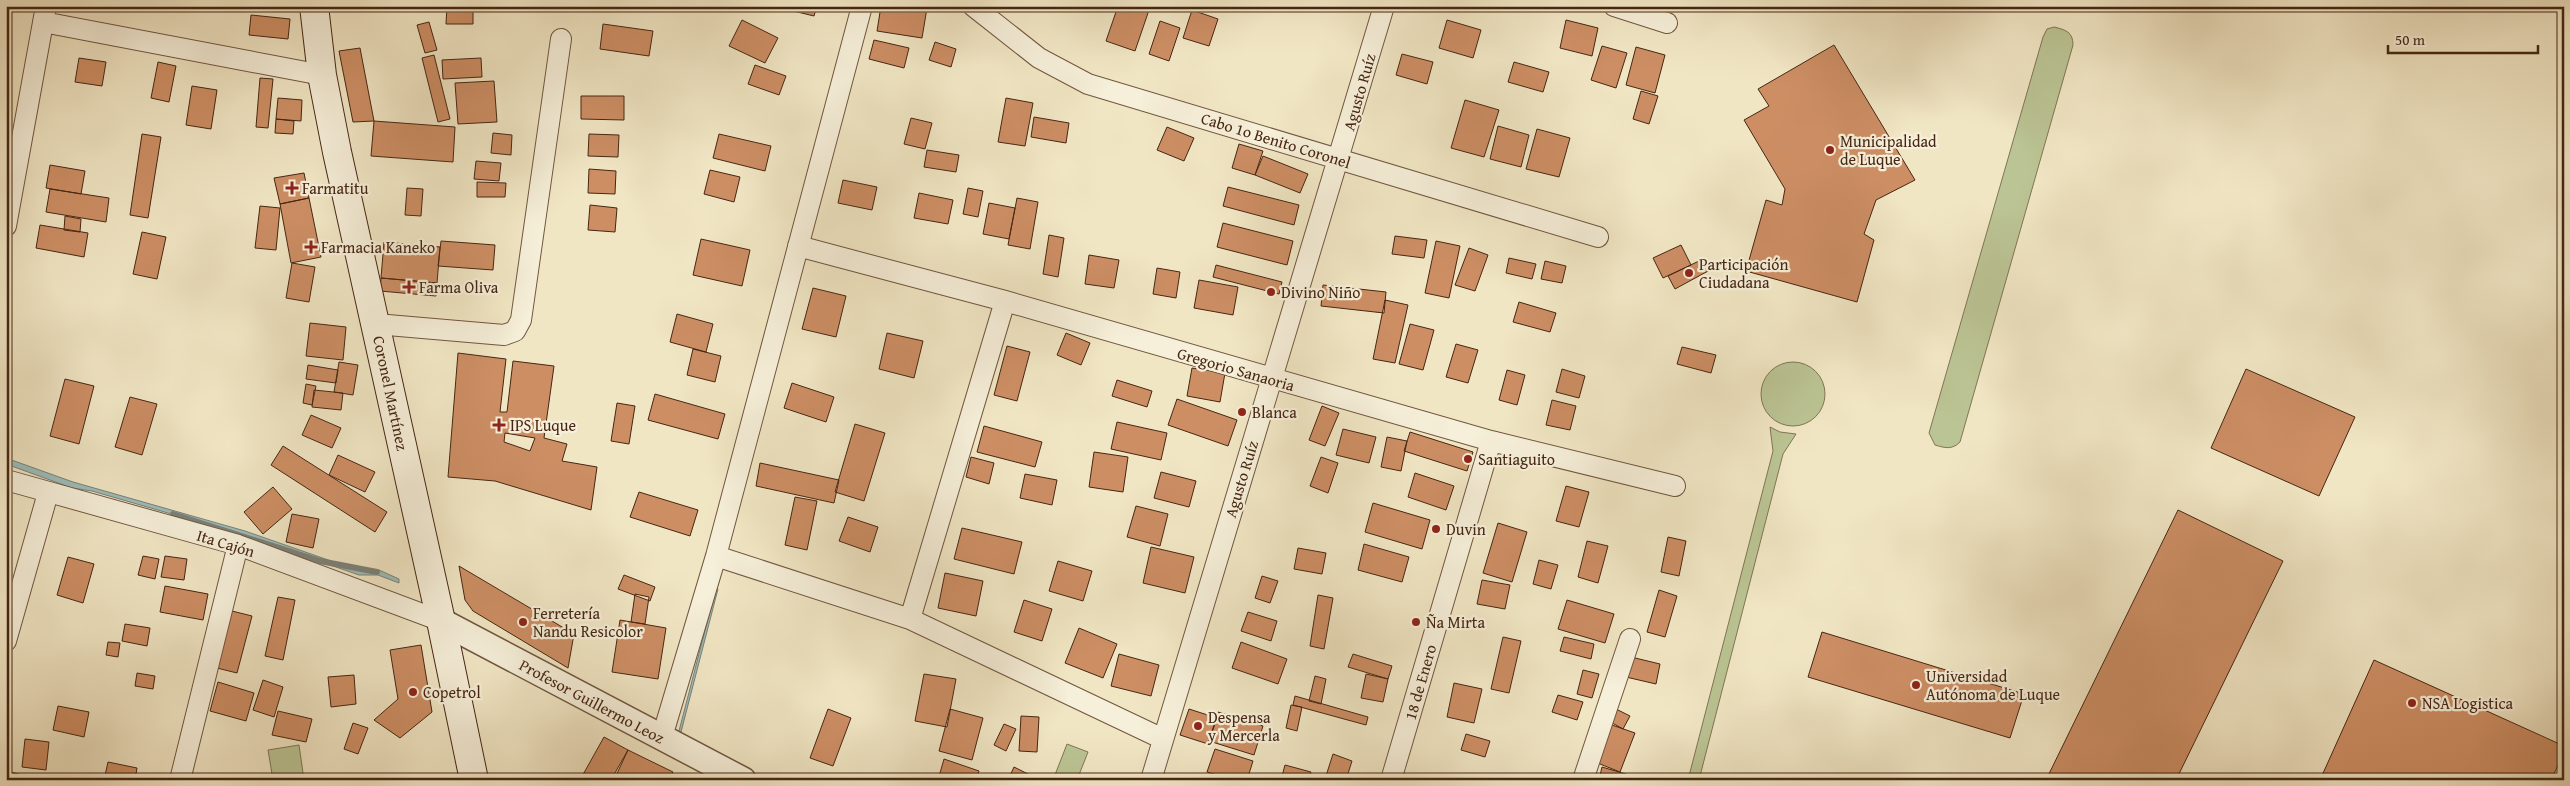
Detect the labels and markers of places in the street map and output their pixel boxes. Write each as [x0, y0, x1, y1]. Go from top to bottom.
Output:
place label: Municipalidad de Luque [1840, 129, 1937, 171]
marker: Municipalidad de Luque [1824, 144, 1836, 156]
place label: Farmatitu [302, 176, 369, 200]
marker: Farmatitu [286, 182, 298, 194]
place label: Farmacia Kaneko [321, 235, 435, 259]
marker: Farmacia Kaneko [305, 241, 317, 253]
place label: Participación Ciudadana [1699, 252, 1788, 294]
marker: Participación Ciudadana [1683, 267, 1695, 279]
place label: Farma Oliva [419, 275, 499, 299]
place label: Divino Niño [1281, 280, 1360, 304]
marker: Farma Oliva [403, 281, 415, 293]
marker: Divino Niño [1265, 286, 1277, 298]
place label: Blanca [1252, 400, 1297, 424]
marker: Blanca [1236, 406, 1248, 418]
place label: IPS Luque [510, 413, 576, 437]
marker: IPS Luque [492, 418, 506, 432]
place label: Santiaguito [1478, 447, 1555, 471]
marker: Santiaguito [1462, 453, 1474, 465]
place label: Duvin [1446, 517, 1486, 541]
marker: Duvin [1430, 523, 1442, 535]
place label: Ferretería Nandu Resicolor [533, 601, 643, 643]
place label: Ña Mirta [1426, 610, 1485, 634]
marker: Ferretería Nandu Resicolor [517, 616, 529, 628]
marker: Ña Mirta [1410, 616, 1422, 628]
place label: Universidad Autónoma de Luque [1926, 664, 2060, 706]
marker: Universidad Autónoma de Luque [1910, 679, 1922, 691]
place label: Copetrol [423, 680, 481, 704]
marker: Copetrol [407, 686, 419, 698]
place label: NSA Logistica [2422, 691, 2514, 715]
marker: NSA Logistica [2406, 697, 2418, 709]
place label: Despensa y Mercerla [1207, 705, 1280, 747]
marker: Despensa y Mercerla [1192, 720, 1204, 732]

